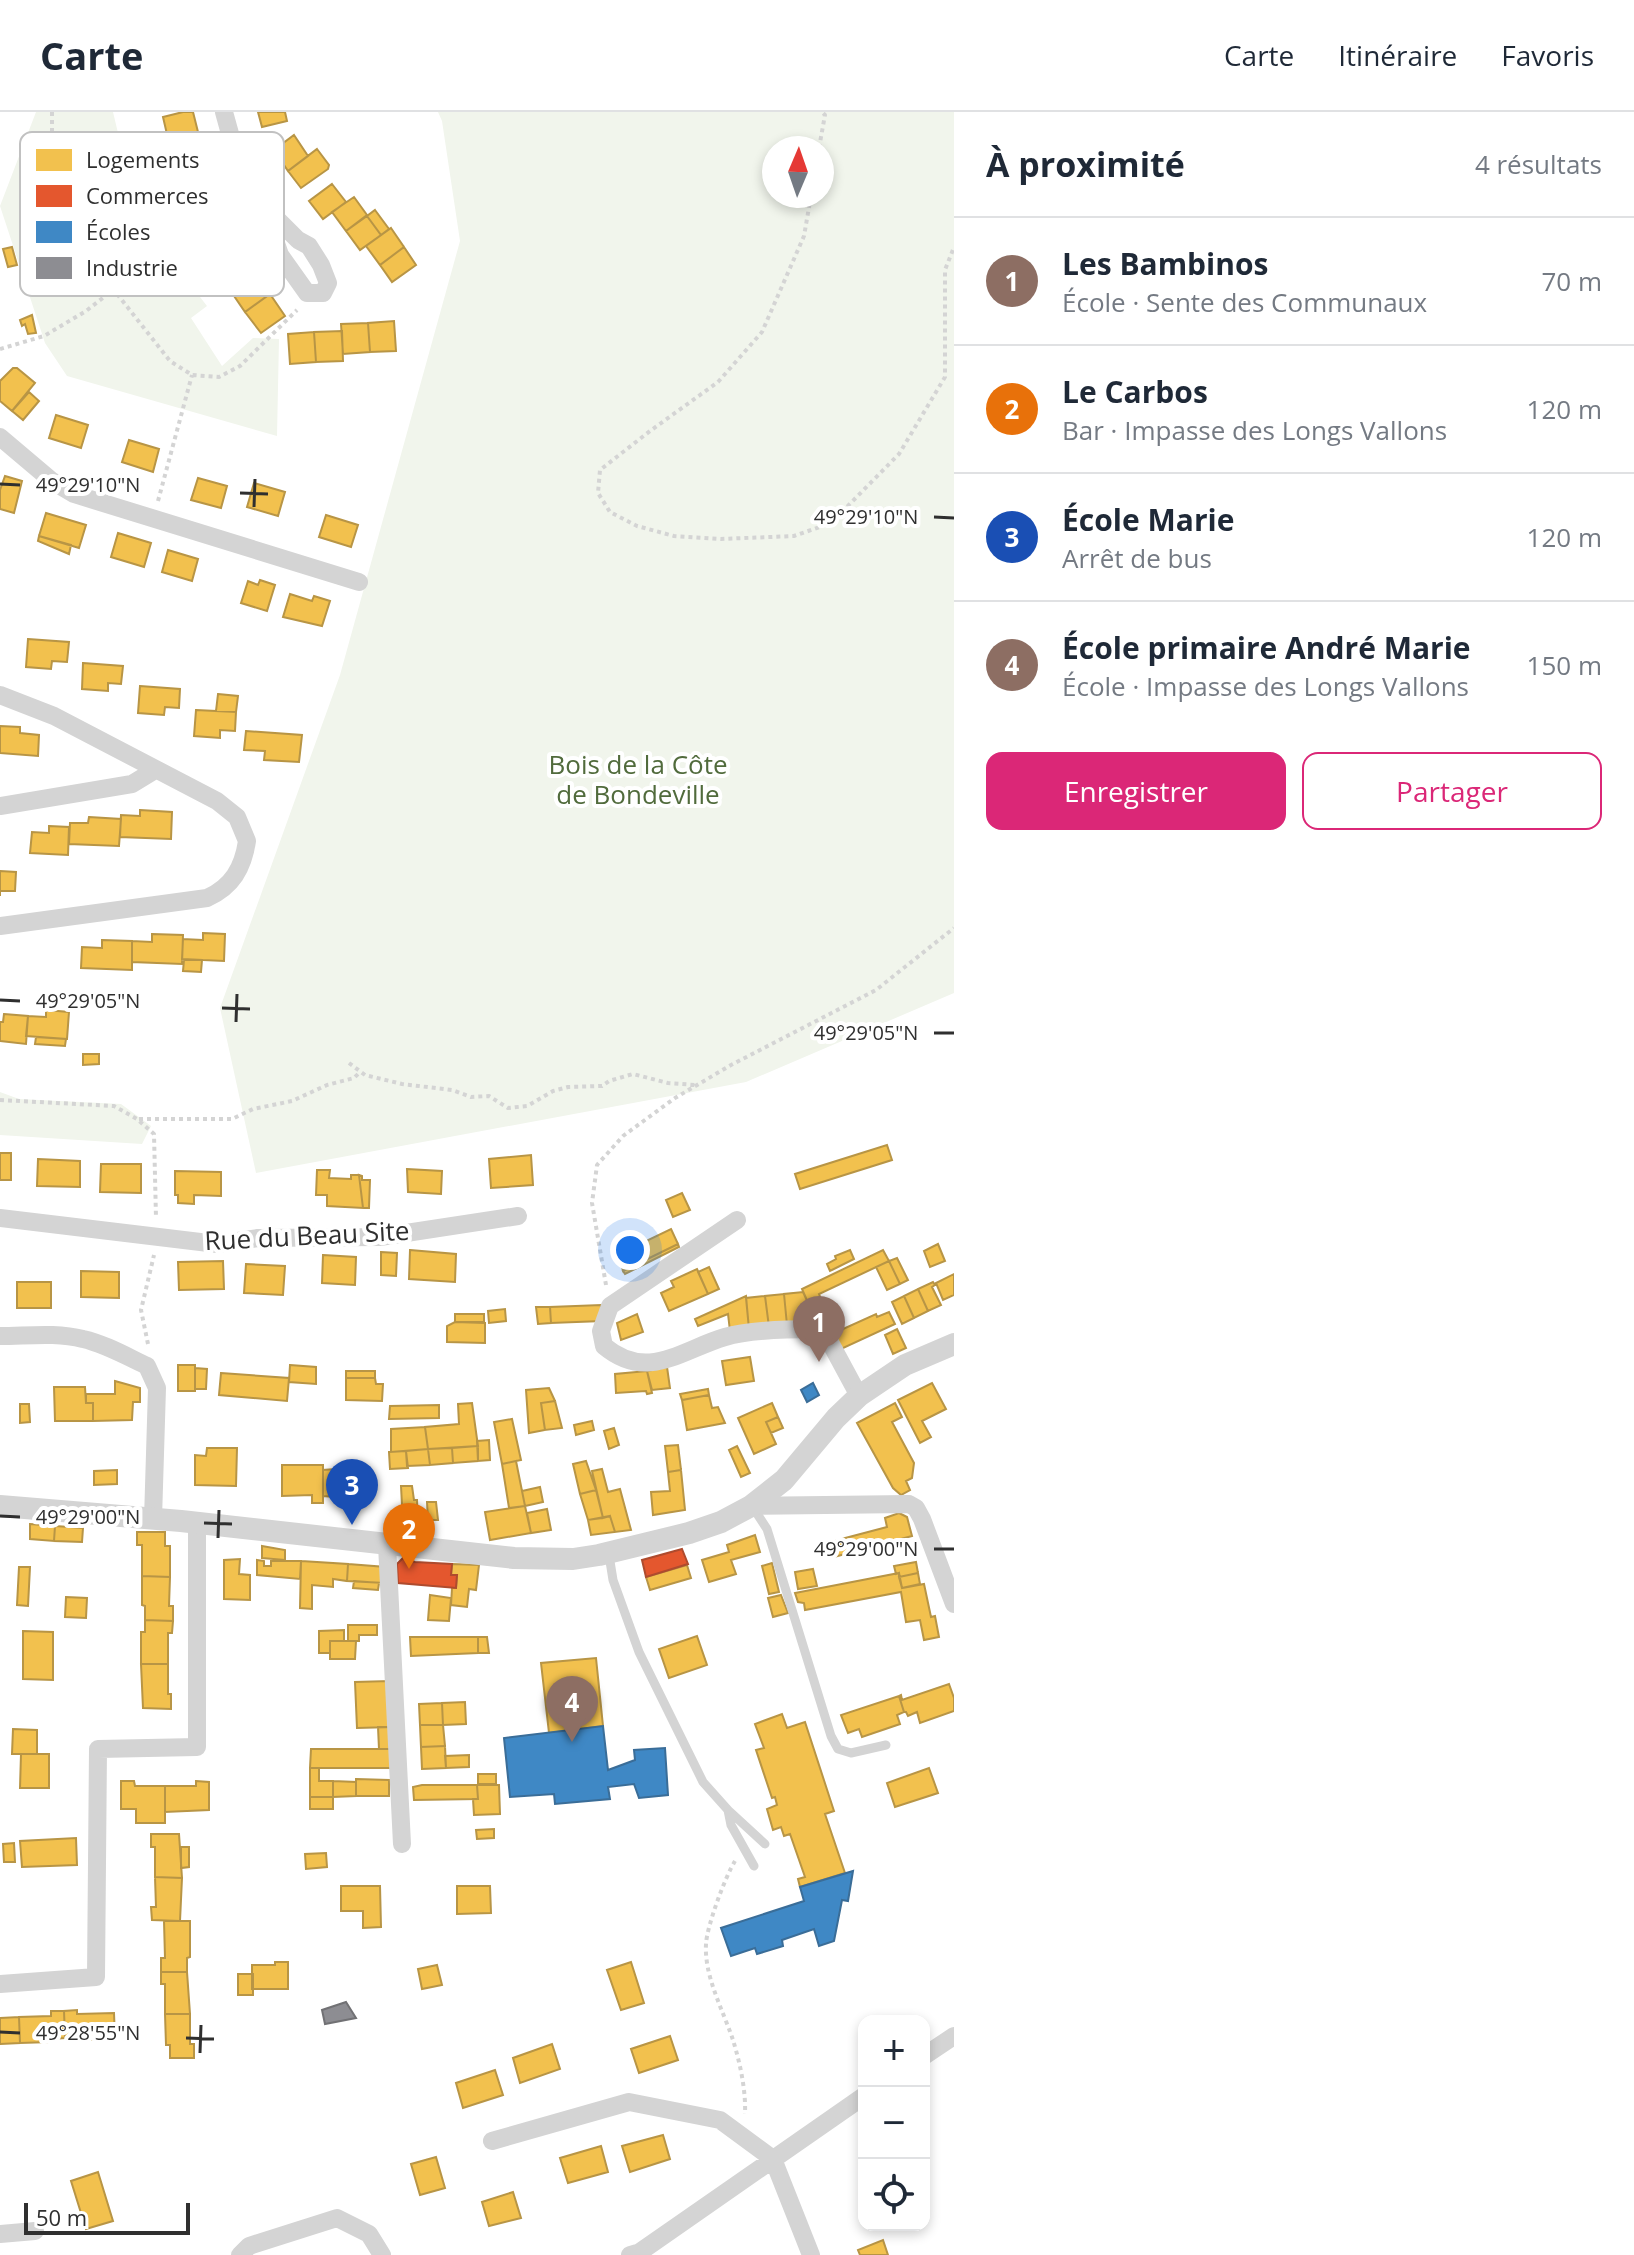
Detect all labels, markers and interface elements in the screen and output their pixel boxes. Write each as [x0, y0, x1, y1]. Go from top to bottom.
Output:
text: Carte [40, 29, 143, 81]
text: Carte [1224, 36, 1294, 74]
text: Itinéraire [1338, 36, 1457, 74]
text: Favoris [1501, 36, 1594, 74]
legend [20, 132, 284, 296]
north arrow [762, 136, 834, 208]
text: À proximité [986, 141, 1185, 187]
text: Logements [86, 144, 200, 174]
text: 4 résultats [1475, 146, 1602, 182]
text: Commerces [86, 180, 209, 210]
text: Écoles [86, 216, 150, 246]
text: Les Bambinos [1062, 243, 1268, 284]
text: Industrie [86, 252, 178, 282]
text: 1 [1005, 263, 1019, 299]
text: 70 m [1541, 263, 1602, 299]
text: École · Sente des Communaux [1062, 284, 1427, 320]
text: Le Carbos [1062, 371, 1208, 412]
text: 2 [1005, 391, 1019, 427]
text: 120 m [1527, 391, 1602, 427]
text: Bar · Impasse des Longs Vallons [1062, 412, 1447, 448]
text: 49°29'10"N [36, 471, 140, 498]
text: École Marie [1062, 499, 1234, 540]
text: 49°29'10"N [814, 503, 918, 530]
text: 3 [1005, 519, 1019, 555]
text: 120 m [1527, 519, 1602, 555]
text: Arrêt de bus [1062, 540, 1212, 576]
text: École primaire André Marie [1062, 627, 1471, 668]
text: 4 [1005, 647, 1019, 683]
text: 150 m [1527, 647, 1602, 683]
text: École · Impasse des Longs Vallons [1062, 668, 1469, 704]
park label: Bois de la Côte de Bondeville [548, 746, 728, 812]
button: Enregistrer [986, 752, 1286, 830]
button: Partager [1302, 752, 1602, 830]
text: 49°29'05"N [36, 987, 140, 1014]
text: 49°29'05"N [814, 1019, 918, 1046]
street label: Rue du Beau Site [204, 1212, 410, 1258]
your location [610, 1230, 650, 1270]
pin: 1 [793, 1296, 845, 1362]
pin: 3 [326, 1459, 378, 1525]
text: 49°29'00"N [36, 1503, 140, 1530]
pin: 2 [383, 1503, 435, 1569]
text: 49°29'00"N [814, 1535, 918, 1562]
pin: 4 [546, 1676, 598, 1742]
map controls [858, 2015, 930, 2231]
button: + [858, 2015, 930, 2087]
text: 49°28'55"N [36, 2019, 140, 2046]
button: − [858, 2087, 930, 2159]
button: locate [858, 2159, 930, 2231]
scale bar [24, 2199, 190, 2235]
text: 50 m [36, 2202, 87, 2232]

